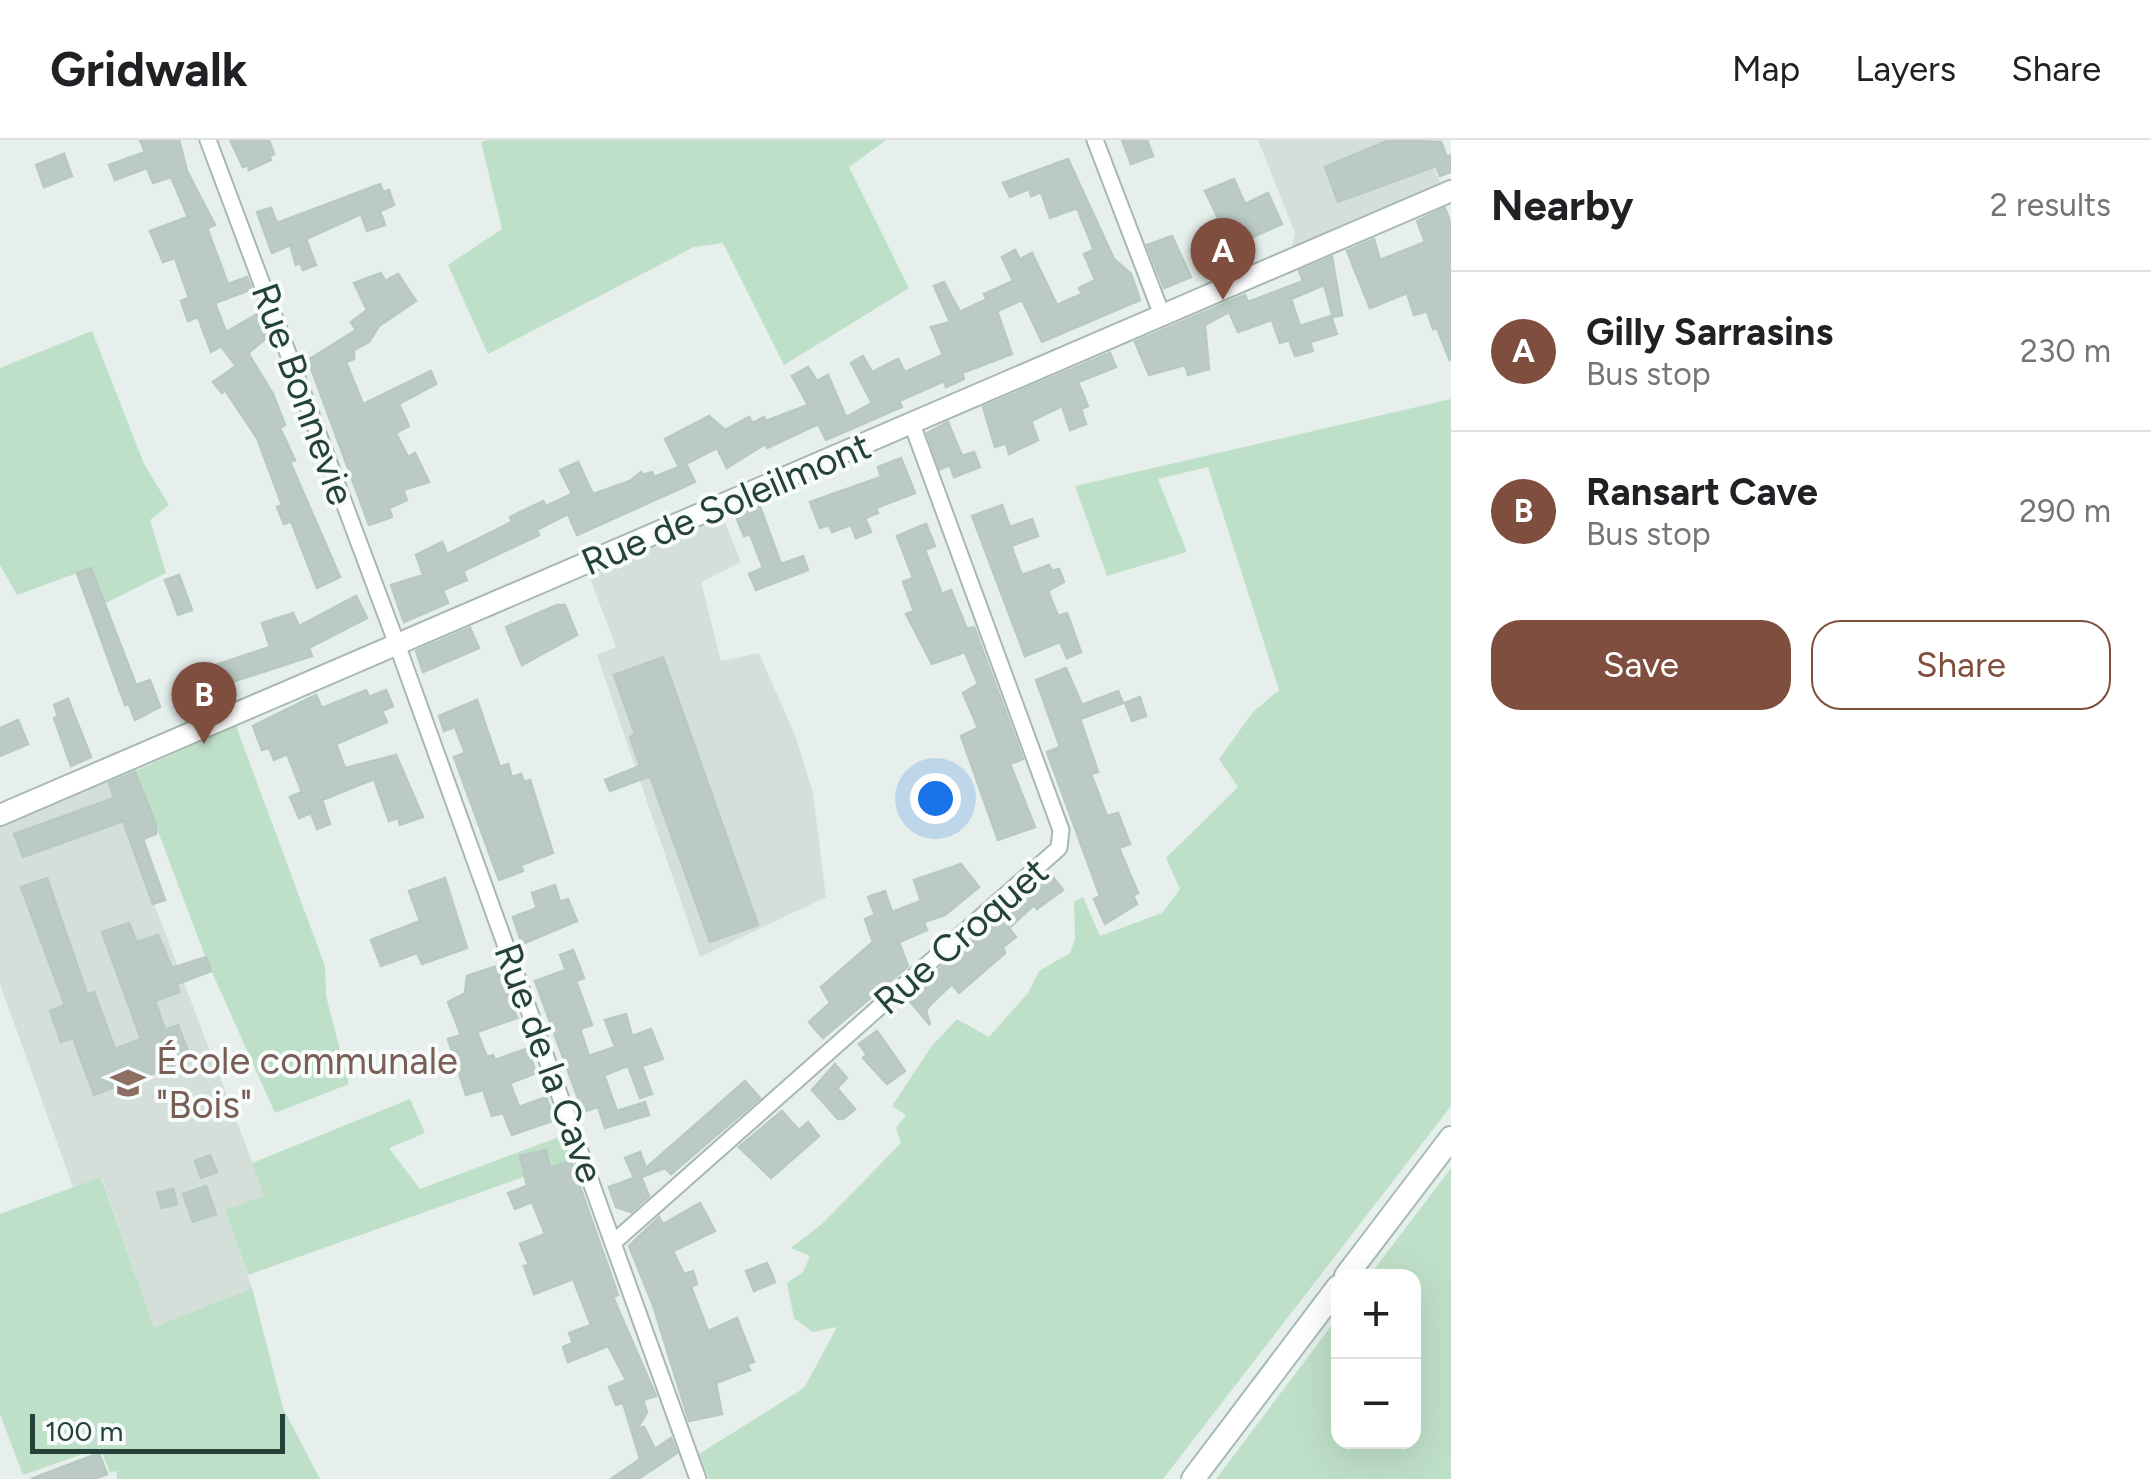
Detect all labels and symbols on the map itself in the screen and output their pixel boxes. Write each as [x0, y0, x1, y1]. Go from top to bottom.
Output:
pin: A [1190, 218, 1256, 300]
street label: Rue Bonnevie [242, 277, 364, 511]
street label: Rue de Soleilmont [575, 422, 877, 586]
pin: B [172, 662, 236, 744]
your location [910, 773, 961, 824]
street label: Rue Croquet [865, 848, 1057, 1024]
street label: Rue de la Cave [484, 937, 614, 1189]
place label: École communale "Bois" [156, 1038, 458, 1128]
school or university icon: École communale "Bois" [109, 1064, 147, 1102]
scale bar [30, 1409, 285, 1454]

